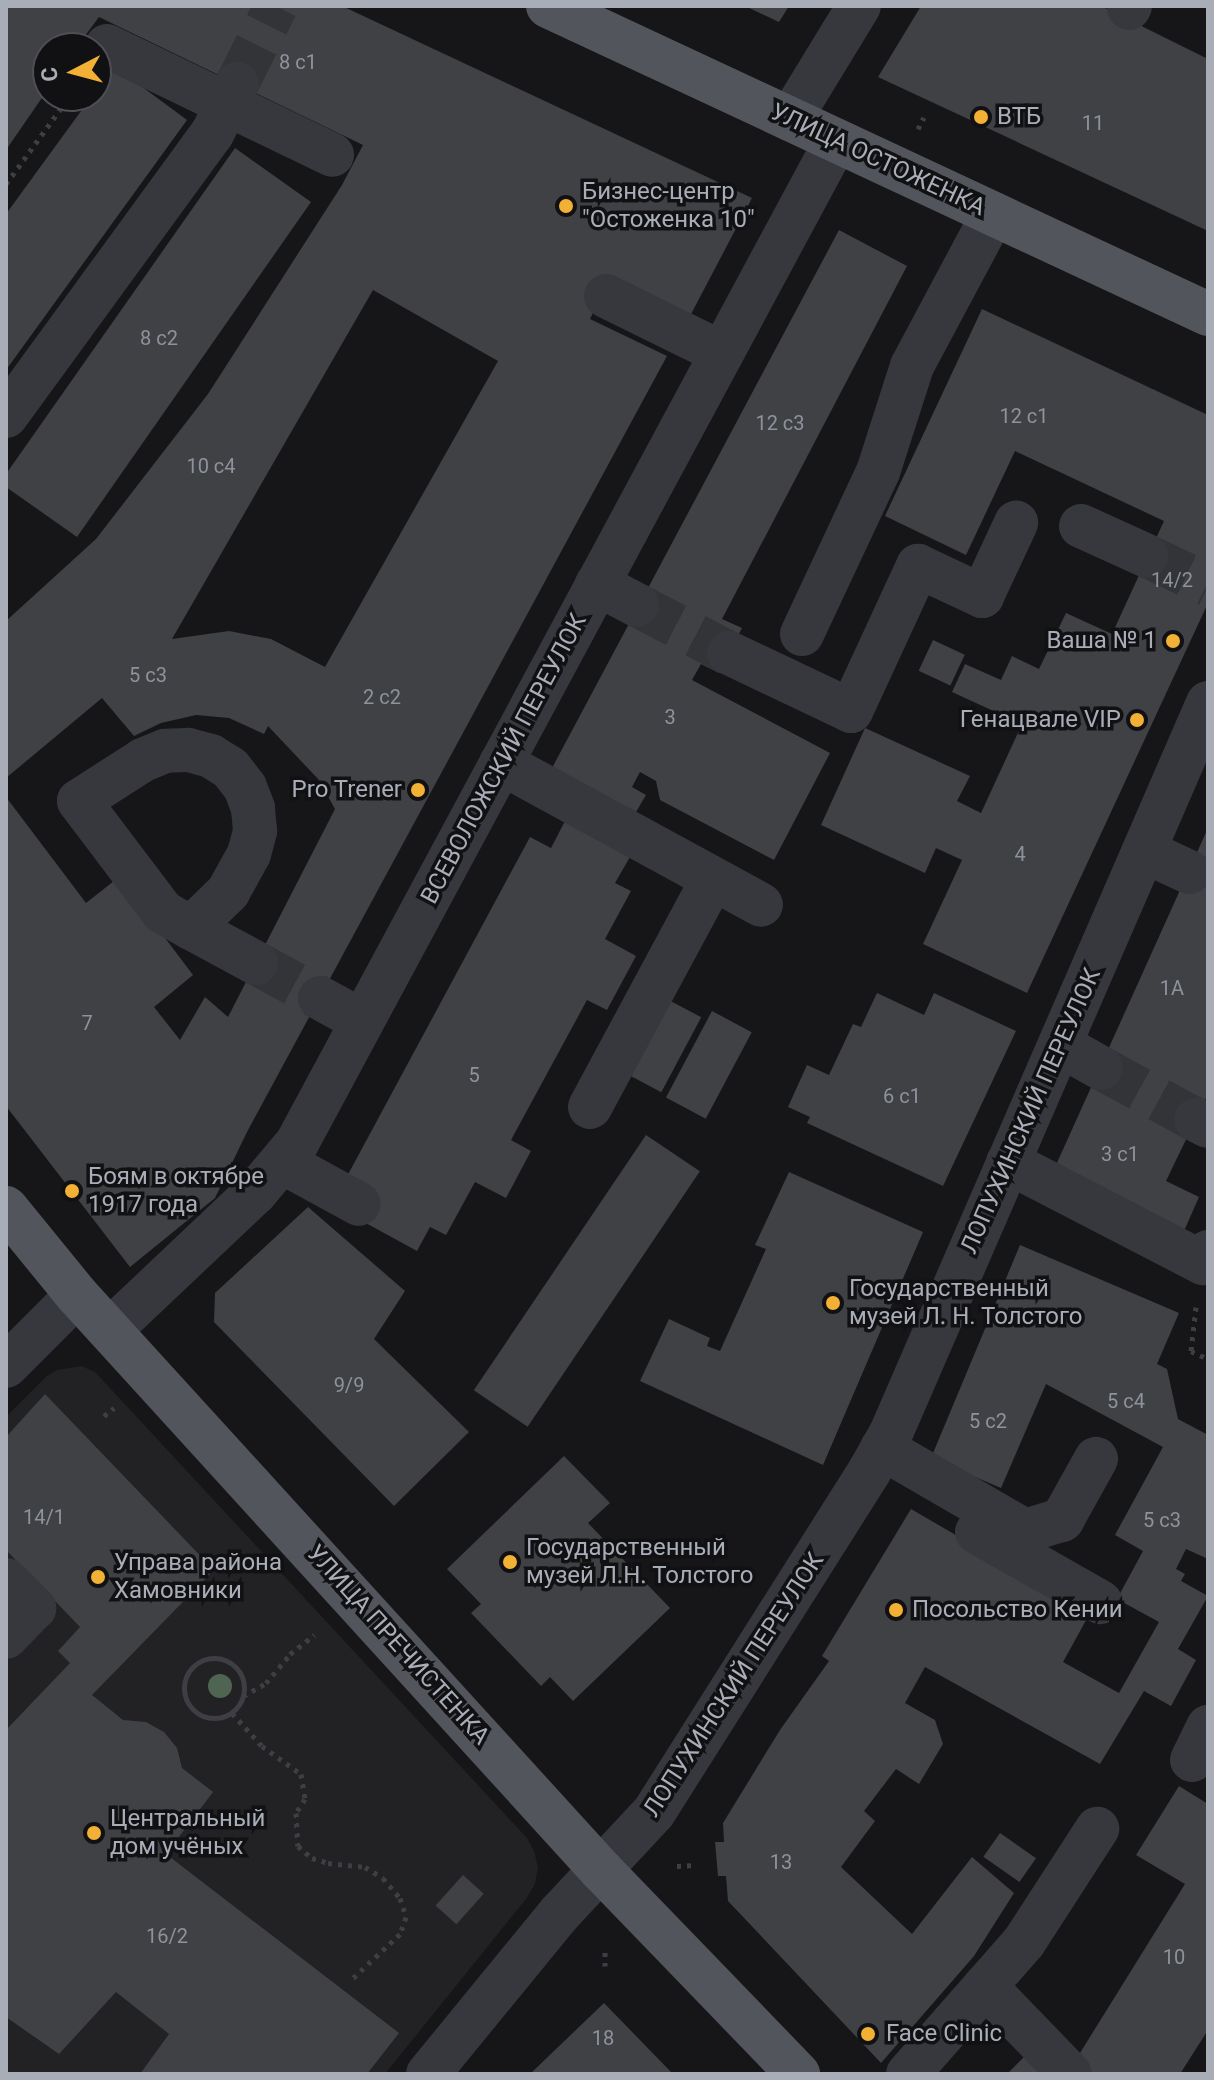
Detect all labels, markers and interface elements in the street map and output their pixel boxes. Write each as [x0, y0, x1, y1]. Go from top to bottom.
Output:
north arrow [32, 32, 112, 112]
house number: 8 с1 [279, 50, 317, 74]
text: С [36, 66, 63, 83]
street label: УЛИЦА ОСТОЖЕНКА [766, 98, 990, 222]
place label: ВТБ [997, 103, 1041, 131]
marker: ВТБ [972, 108, 990, 126]
house number: 11 [1082, 111, 1104, 135]
place label: Бизнес-центр "Остоженка 10" [582, 178, 755, 234]
marker: Бизнес-центр "Остоженка 10" [557, 197, 575, 215]
house number: 8 с2 [140, 326, 178, 350]
house number: 12 с1 [999, 404, 1049, 428]
house number: 12 с3 [755, 411, 805, 435]
house number: 10 с4 [186, 454, 236, 478]
house number: 14/2 [1151, 568, 1193, 592]
street label: ВСЕВОЛОЖСКИЙ ПЕРЕУЛОК [415, 609, 593, 909]
place label: Ваша № 1 [1046, 627, 1157, 655]
marker: Ваша № 1 [1164, 632, 1182, 650]
house number: 5 с3 [129, 663, 167, 687]
house number: 2 с2 [363, 685, 401, 709]
house number: 3 [664, 705, 676, 729]
place label: Генацвале VIP [960, 706, 1121, 734]
marker: Генацвале VIP [1128, 711, 1146, 729]
place label: Pro Trener [291, 776, 402, 804]
marker: Pro Trener [409, 781, 427, 799]
house number: 4 [1014, 842, 1026, 866]
street label: ЛОПУХИНСКИЙ ПЕРЕУЛОК [955, 964, 1107, 1258]
house number: 1А [1160, 976, 1184, 1000]
house number: 7 [81, 1011, 93, 1035]
house number: 5 [468, 1063, 480, 1087]
house number: 6 с1 [883, 1084, 921, 1108]
house number: 3 с1 [1101, 1142, 1139, 1166]
place label: Боям в октябре 1917 года [88, 1163, 264, 1219]
marker: Боям в октябре 1917 года [63, 1182, 81, 1200]
place label: Государственный музей Л. Н. Толстого [849, 1275, 1083, 1331]
marker: Государственный музей Л. Н. Толстого [824, 1294, 842, 1312]
house number: 9/9 [334, 1373, 364, 1397]
house number: 5 с4 [1107, 1389, 1145, 1413]
house number: 5 с2 [969, 1409, 1007, 1433]
house number: 14/1 [23, 1505, 65, 1529]
house number: 5 с3 [1143, 1508, 1181, 1532]
place label: Государственный музей Л.Н. Толстого [526, 1534, 754, 1590]
street label: УЛИЦА ПРЕЧИСТЕНКА [301, 1539, 495, 1751]
street label: ЛОПУХИНСКИЙ ПЕРЕУЛОК [638, 1548, 830, 1822]
place label: Управа района Хамовники [114, 1549, 282, 1605]
marker: Государственный музей Л.Н. Толстого [501, 1553, 519, 1571]
marker: Управа района Хамовники [89, 1568, 107, 1586]
place label: Посольство Кении [912, 1596, 1123, 1624]
marker: Посольство Кении [887, 1601, 905, 1619]
place label: Центральный дом учёных [110, 1805, 265, 1861]
marker: Центральный дом учёных [85, 1824, 103, 1842]
house number: 13 [770, 1850, 792, 1874]
house number: 16/2 [146, 1924, 188, 1948]
house number: 10 [1163, 1945, 1185, 1969]
place label: Face Clinic [886, 2020, 1002, 2048]
marker: Face Clinic [857, 2023, 879, 2045]
house number: 18 [592, 2026, 614, 2050]

